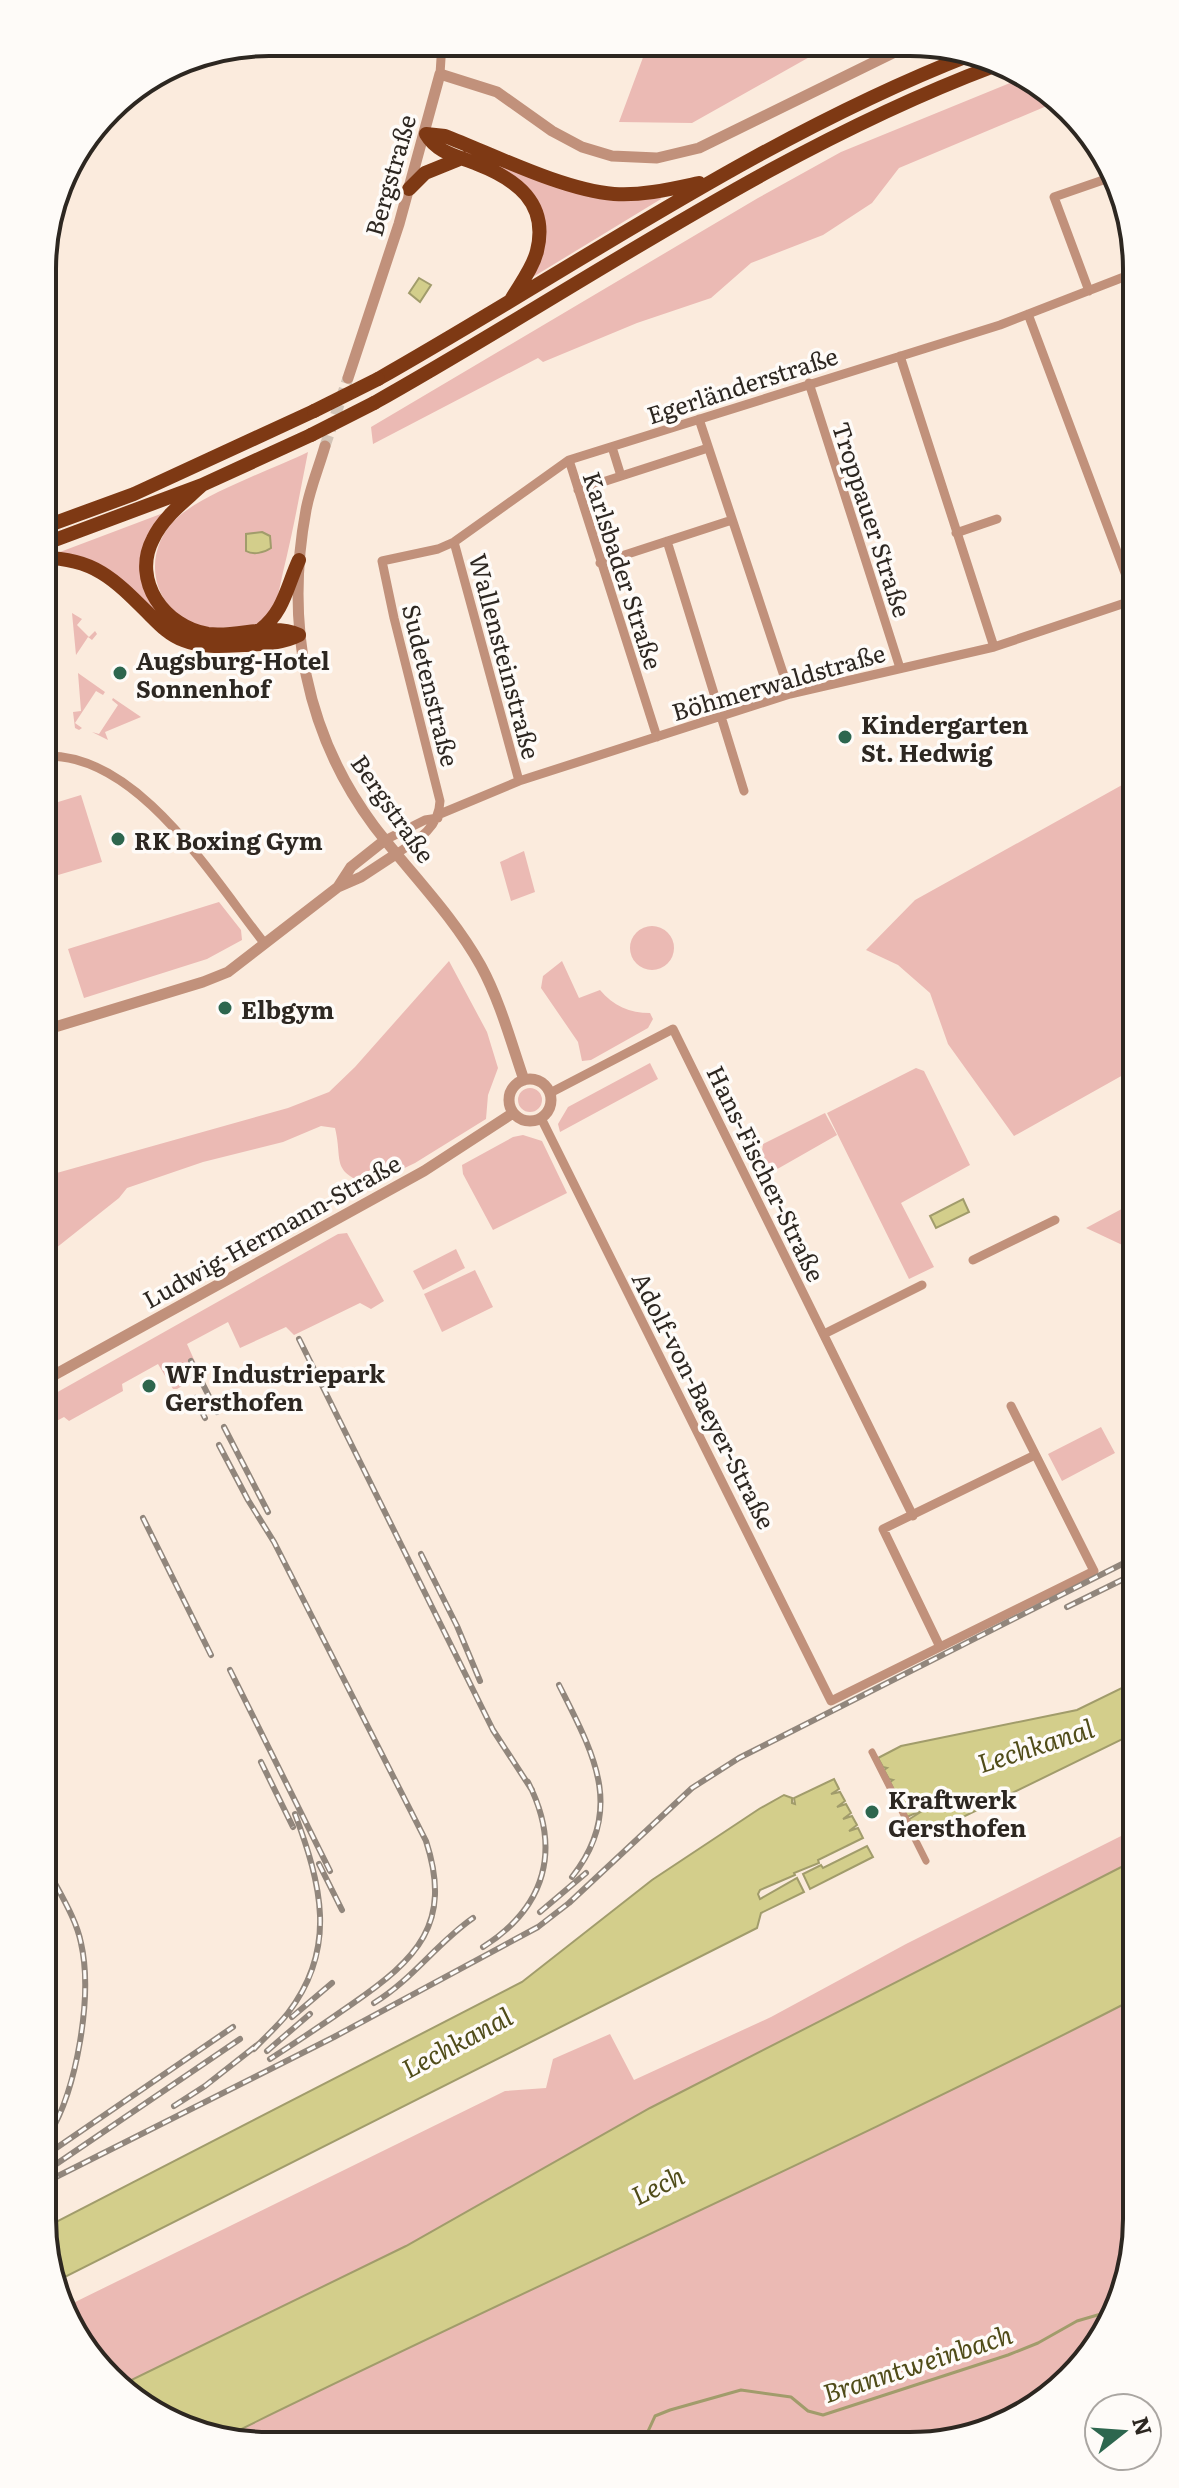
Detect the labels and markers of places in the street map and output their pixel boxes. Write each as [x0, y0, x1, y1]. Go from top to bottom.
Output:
place label: Augsburg-Hotel Sonnenhof [136, 642, 330, 705]
marker: Augsburg-Hotel Sonnenhof [111, 664, 129, 682]
place label: Kindergarten St. Hedwig [861, 706, 1029, 769]
marker: Kindergarten St. Hedwig [836, 728, 854, 746]
place label: RK Boxing Gym [134, 822, 323, 857]
marker: RK Boxing Gym [109, 830, 127, 848]
place label: Elbgym [241, 991, 334, 1026]
marker: Elbgym [216, 999, 234, 1017]
place label: WF Industriepark Gersthofen [165, 1355, 386, 1418]
marker: WF Industriepark Gersthofen [140, 1377, 158, 1395]
place label: Kraftwerk Gersthofen [888, 1781, 1027, 1844]
marker: Kraftwerk Gersthofen [863, 1803, 881, 1821]

